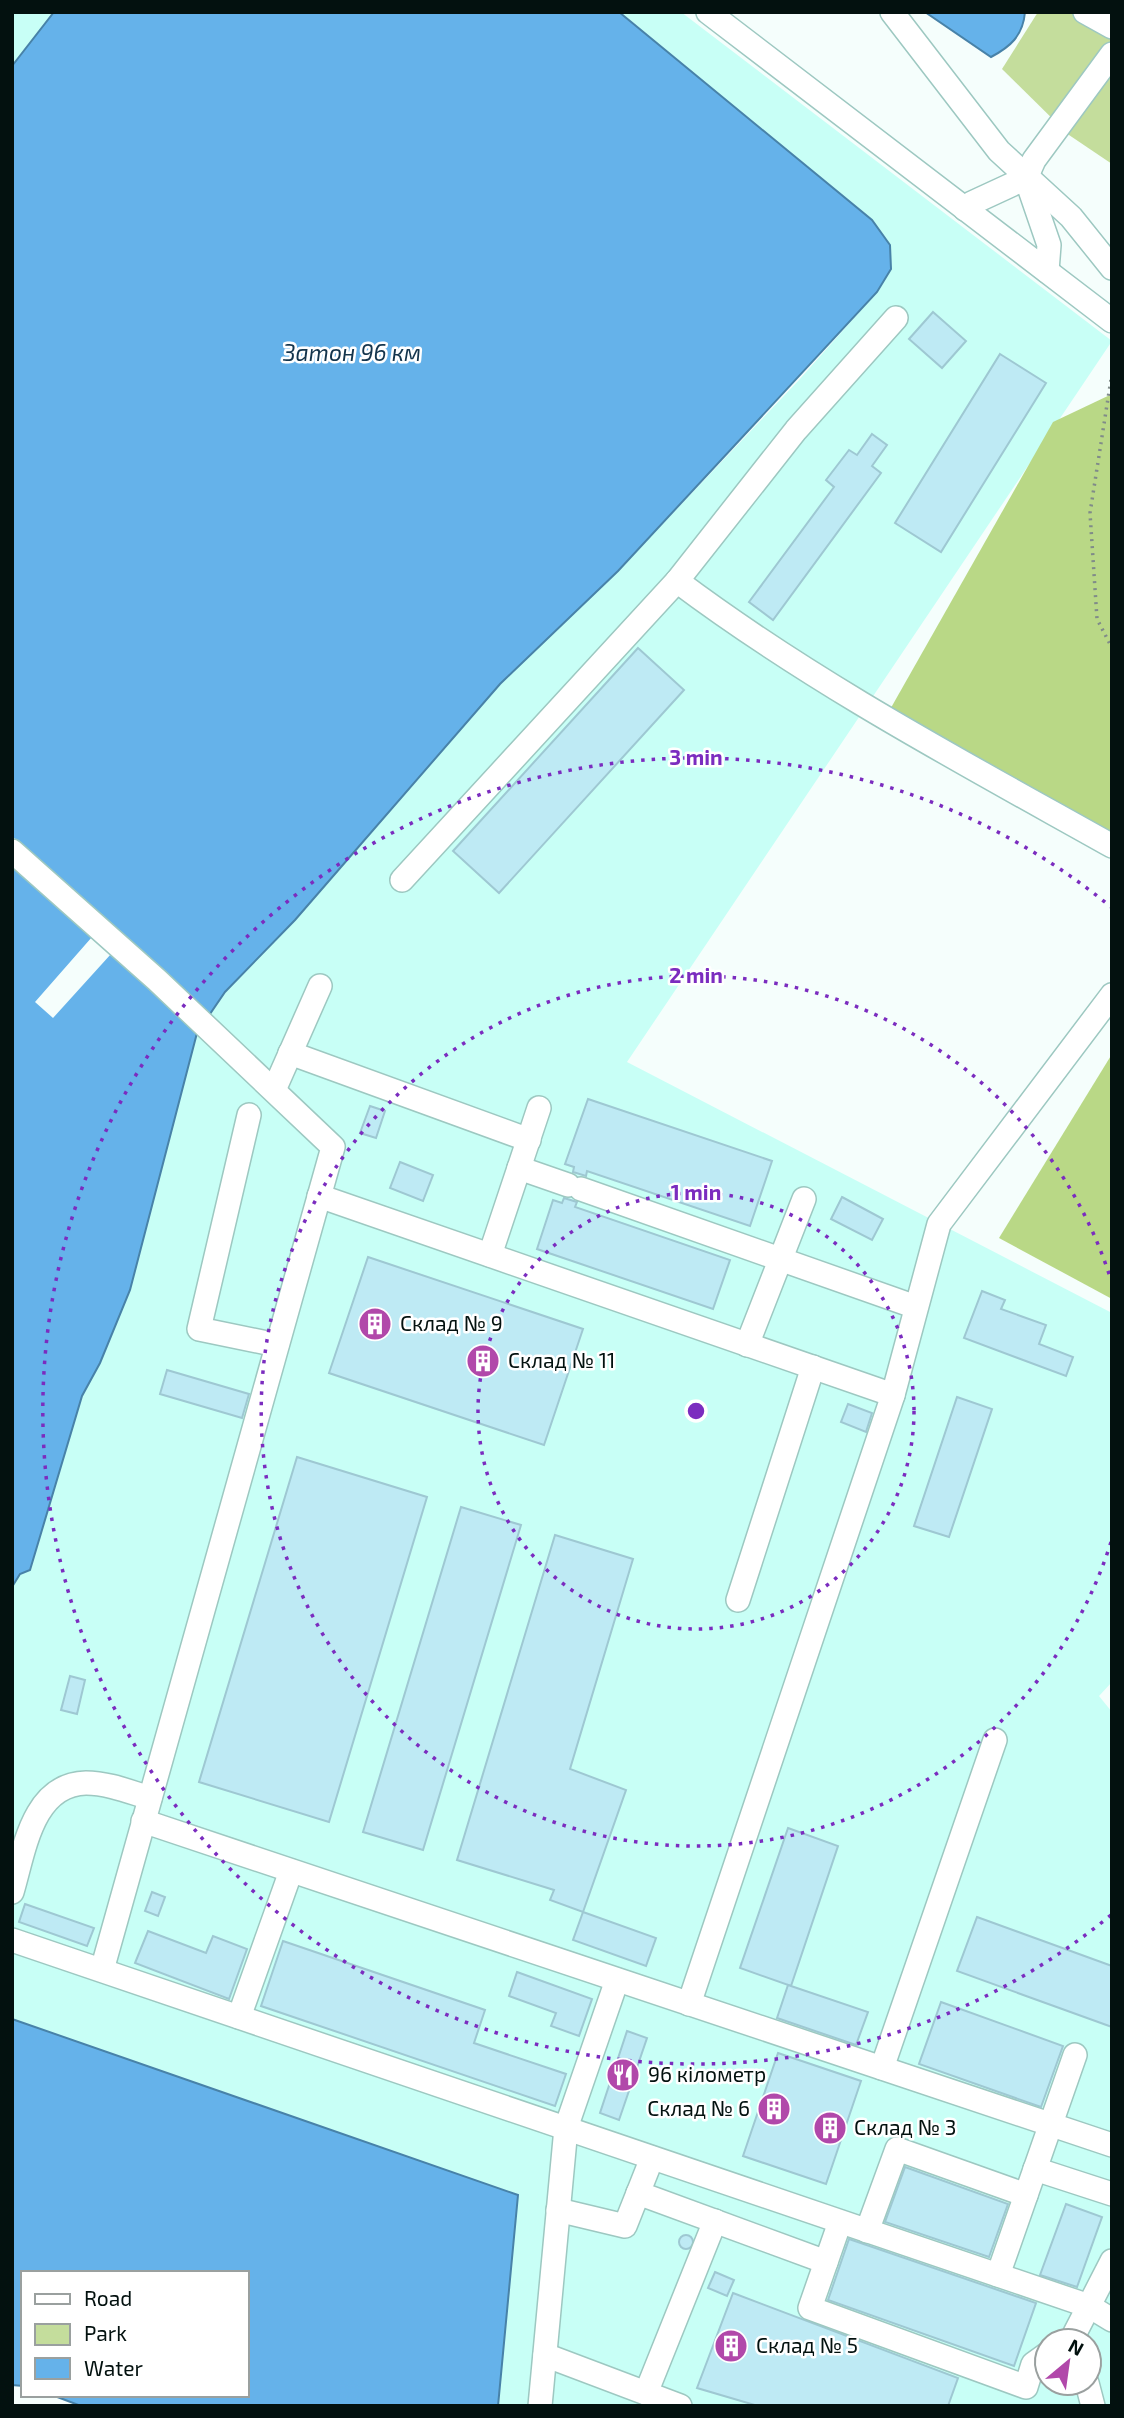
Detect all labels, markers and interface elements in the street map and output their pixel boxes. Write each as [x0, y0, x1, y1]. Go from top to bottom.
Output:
water label: Затон 96 км [282, 338, 421, 366]
text: 3 min [669, 744, 723, 769]
text: 2 min [669, 962, 723, 987]
text: 1 min [671, 1179, 721, 1204]
building icon: Склад № 9 [356, 1305, 394, 1343]
place label: Склад № 9 [400, 1310, 503, 1335]
building icon: Склад № 11 [464, 1342, 502, 1380]
place label: Склад № 11 [508, 1347, 615, 1372]
centre of rings [684, 1399, 708, 1423]
restaurant icon: 96 кілометр [604, 2056, 642, 2094]
place label: 96 кілометр [648, 2061, 766, 2086]
building icon: Склад № 6 [755, 2090, 793, 2128]
place label: Склад № 6 [647, 2095, 750, 2120]
building icon: Склад № 3 [811, 2109, 849, 2147]
place label: Склад № 3 [854, 2114, 956, 2139]
legend [21, 2271, 248, 2397]
text: Road [84, 2285, 132, 2310]
text: Park [84, 2320, 127, 2345]
building icon: Склад № 5 [712, 2327, 750, 2365]
north arrow [1033, 2327, 1103, 2397]
place label: Склад № 5 [756, 2332, 858, 2357]
text: N [1065, 2333, 1088, 2360]
text: Water [84, 2355, 143, 2380]

